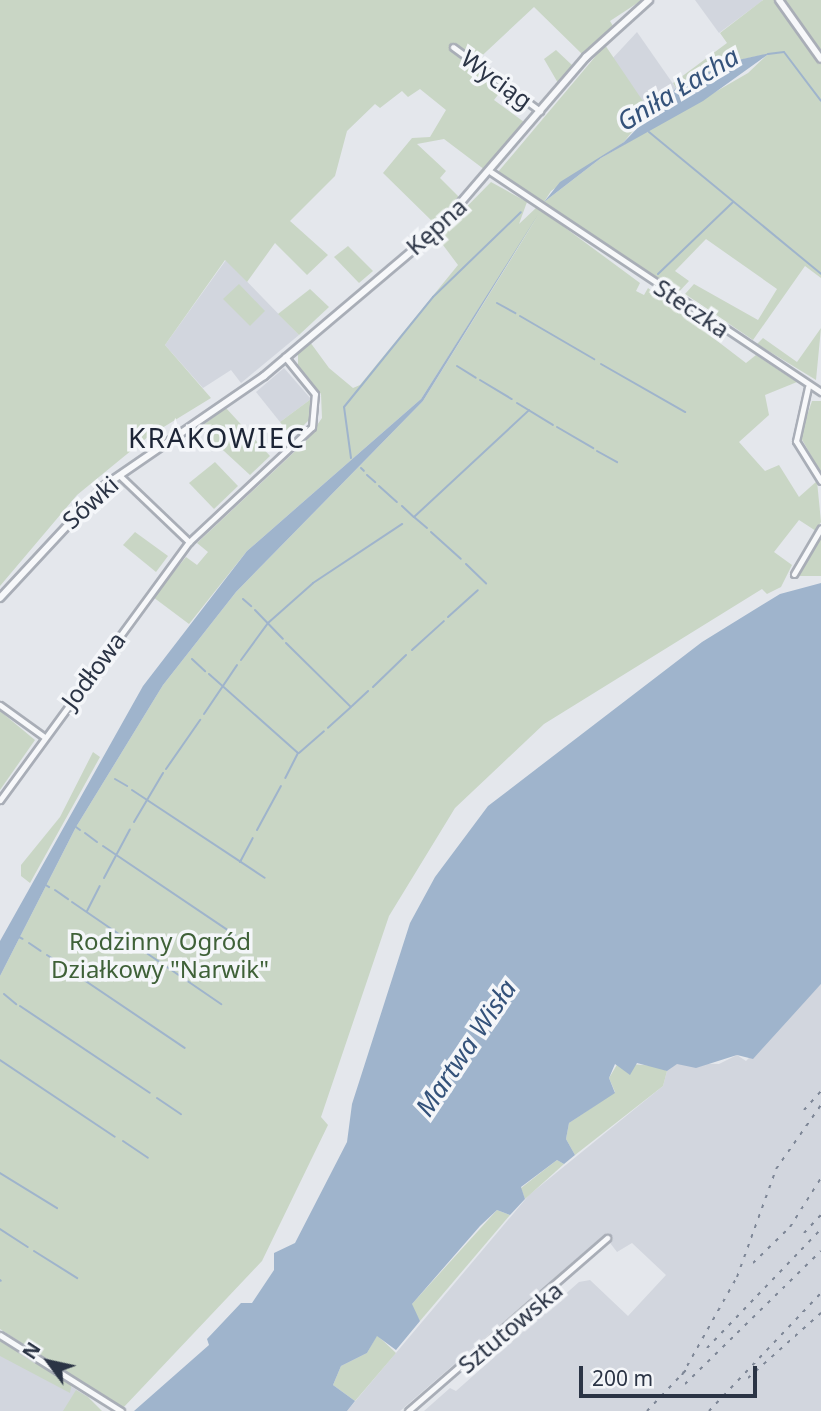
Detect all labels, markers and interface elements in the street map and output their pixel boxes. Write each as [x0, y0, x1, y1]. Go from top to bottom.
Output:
water label: Gniła Łacha [611, 40, 745, 138]
street label: Wyciąg [456, 44, 538, 114]
street label: Kępna [400, 191, 472, 261]
street label: Steczka [649, 272, 735, 344]
district label: KRAKOWIEC [129, 420, 305, 454]
street label: Sówki [56, 470, 124, 534]
street label: Jodłowa [55, 626, 131, 714]
park label: Rodzinny Ogród Działkowy "Narwik" [51, 927, 269, 983]
water label: Martwa Wisła [409, 974, 523, 1122]
street label: Sztutowska [452, 1275, 568, 1379]
north arrow [14, 1327, 84, 1397]
text: N [16, 1337, 46, 1364]
scale bar [583, 1352, 762, 1396]
text: 200 m [592, 1364, 653, 1392]

